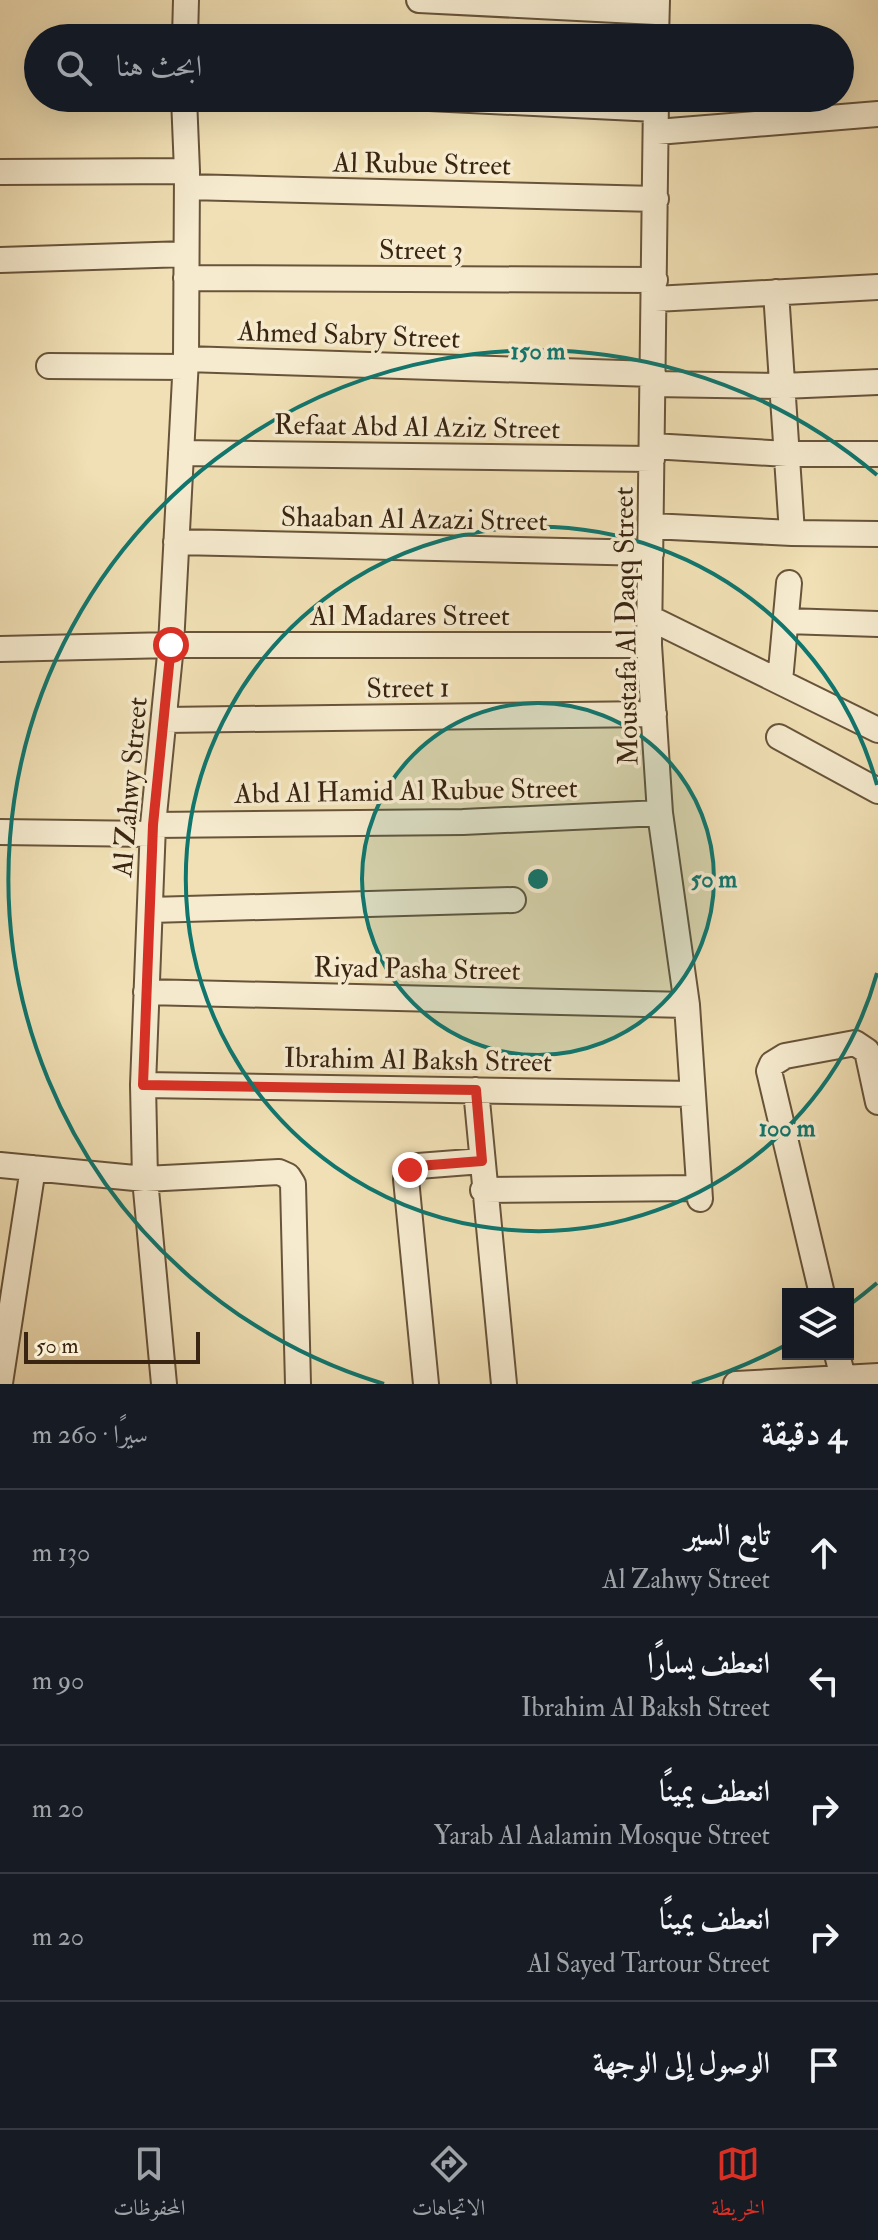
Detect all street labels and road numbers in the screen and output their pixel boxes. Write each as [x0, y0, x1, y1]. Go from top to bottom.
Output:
street label: Al Rubue Street [332, 145, 511, 184]
street label: Street 3 [379, 233, 463, 268]
street label: Ahmed Sabry Street [236, 314, 461, 357]
street label: Refaat Abd Al Aziz Street [273, 408, 560, 447]
street label: Moustafa Al Daqq Street [607, 486, 646, 766]
street label: Shaaban Al Azazi Street [280, 500, 548, 539]
street label: Al Madares Street [309, 599, 510, 634]
street label: Street 1 [366, 670, 450, 707]
street label: Al Zahwy Street [105, 696, 156, 880]
street label: Abd Al Hamid Al Rubue Street [233, 771, 578, 812]
street label: Riyad Pasha Street [313, 950, 521, 989]
street label: Ibrahim Al Baksh Street [284, 1041, 552, 1080]

